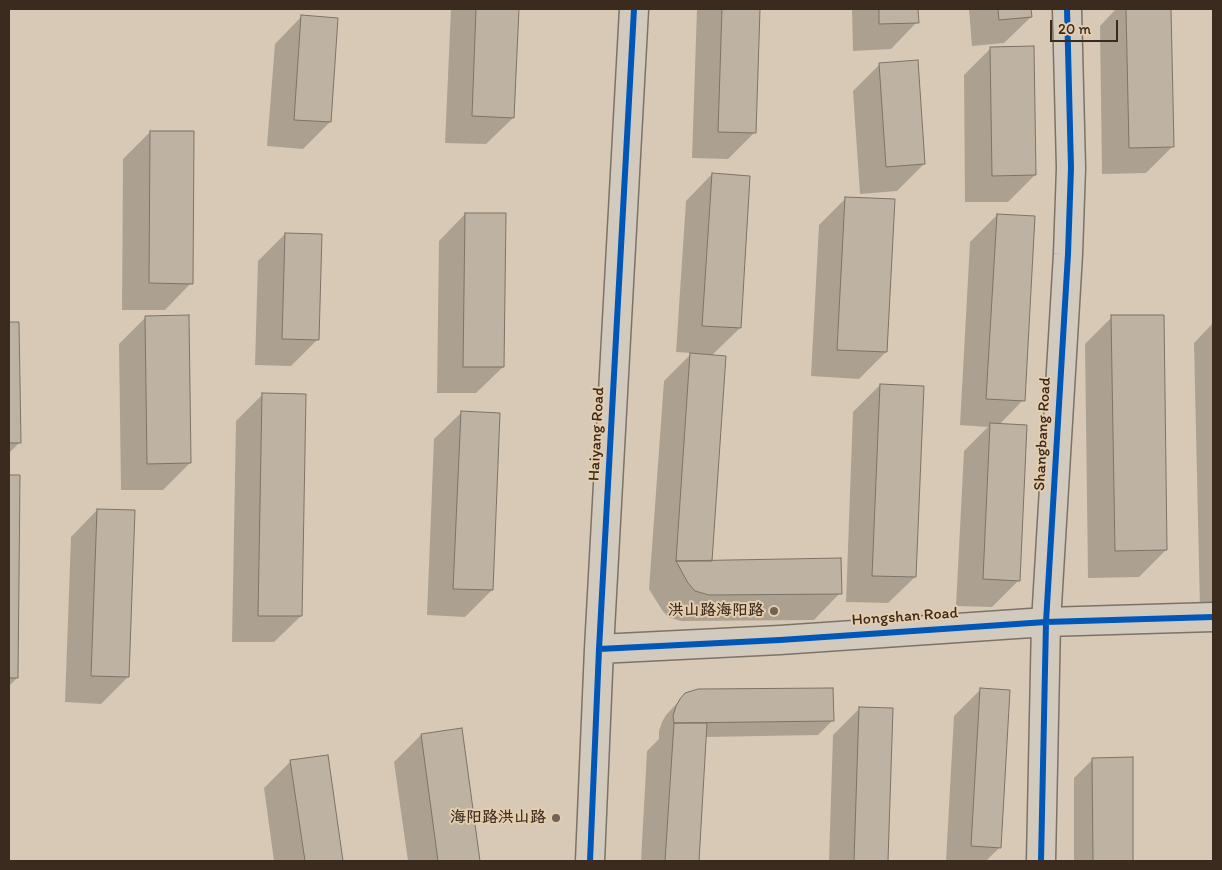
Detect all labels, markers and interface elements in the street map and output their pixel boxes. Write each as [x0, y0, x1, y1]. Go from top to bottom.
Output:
scale bar [1052, 10, 1120, 42]
text: 20 m [1058, 20, 1091, 38]
street label: Shangbang Road [1030, 377, 1056, 491]
street label: Haiyang Road [585, 387, 609, 481]
place label: 洪山路海阳路 [668, 601, 764, 621]
street label: Hongshan Road [851, 604, 959, 630]
marker: 洪山路海阳路 [768, 605, 780, 617]
place label: 海阳路洪山路 [450, 808, 546, 828]
marker: 海阳路洪山路 [550, 812, 562, 824]

